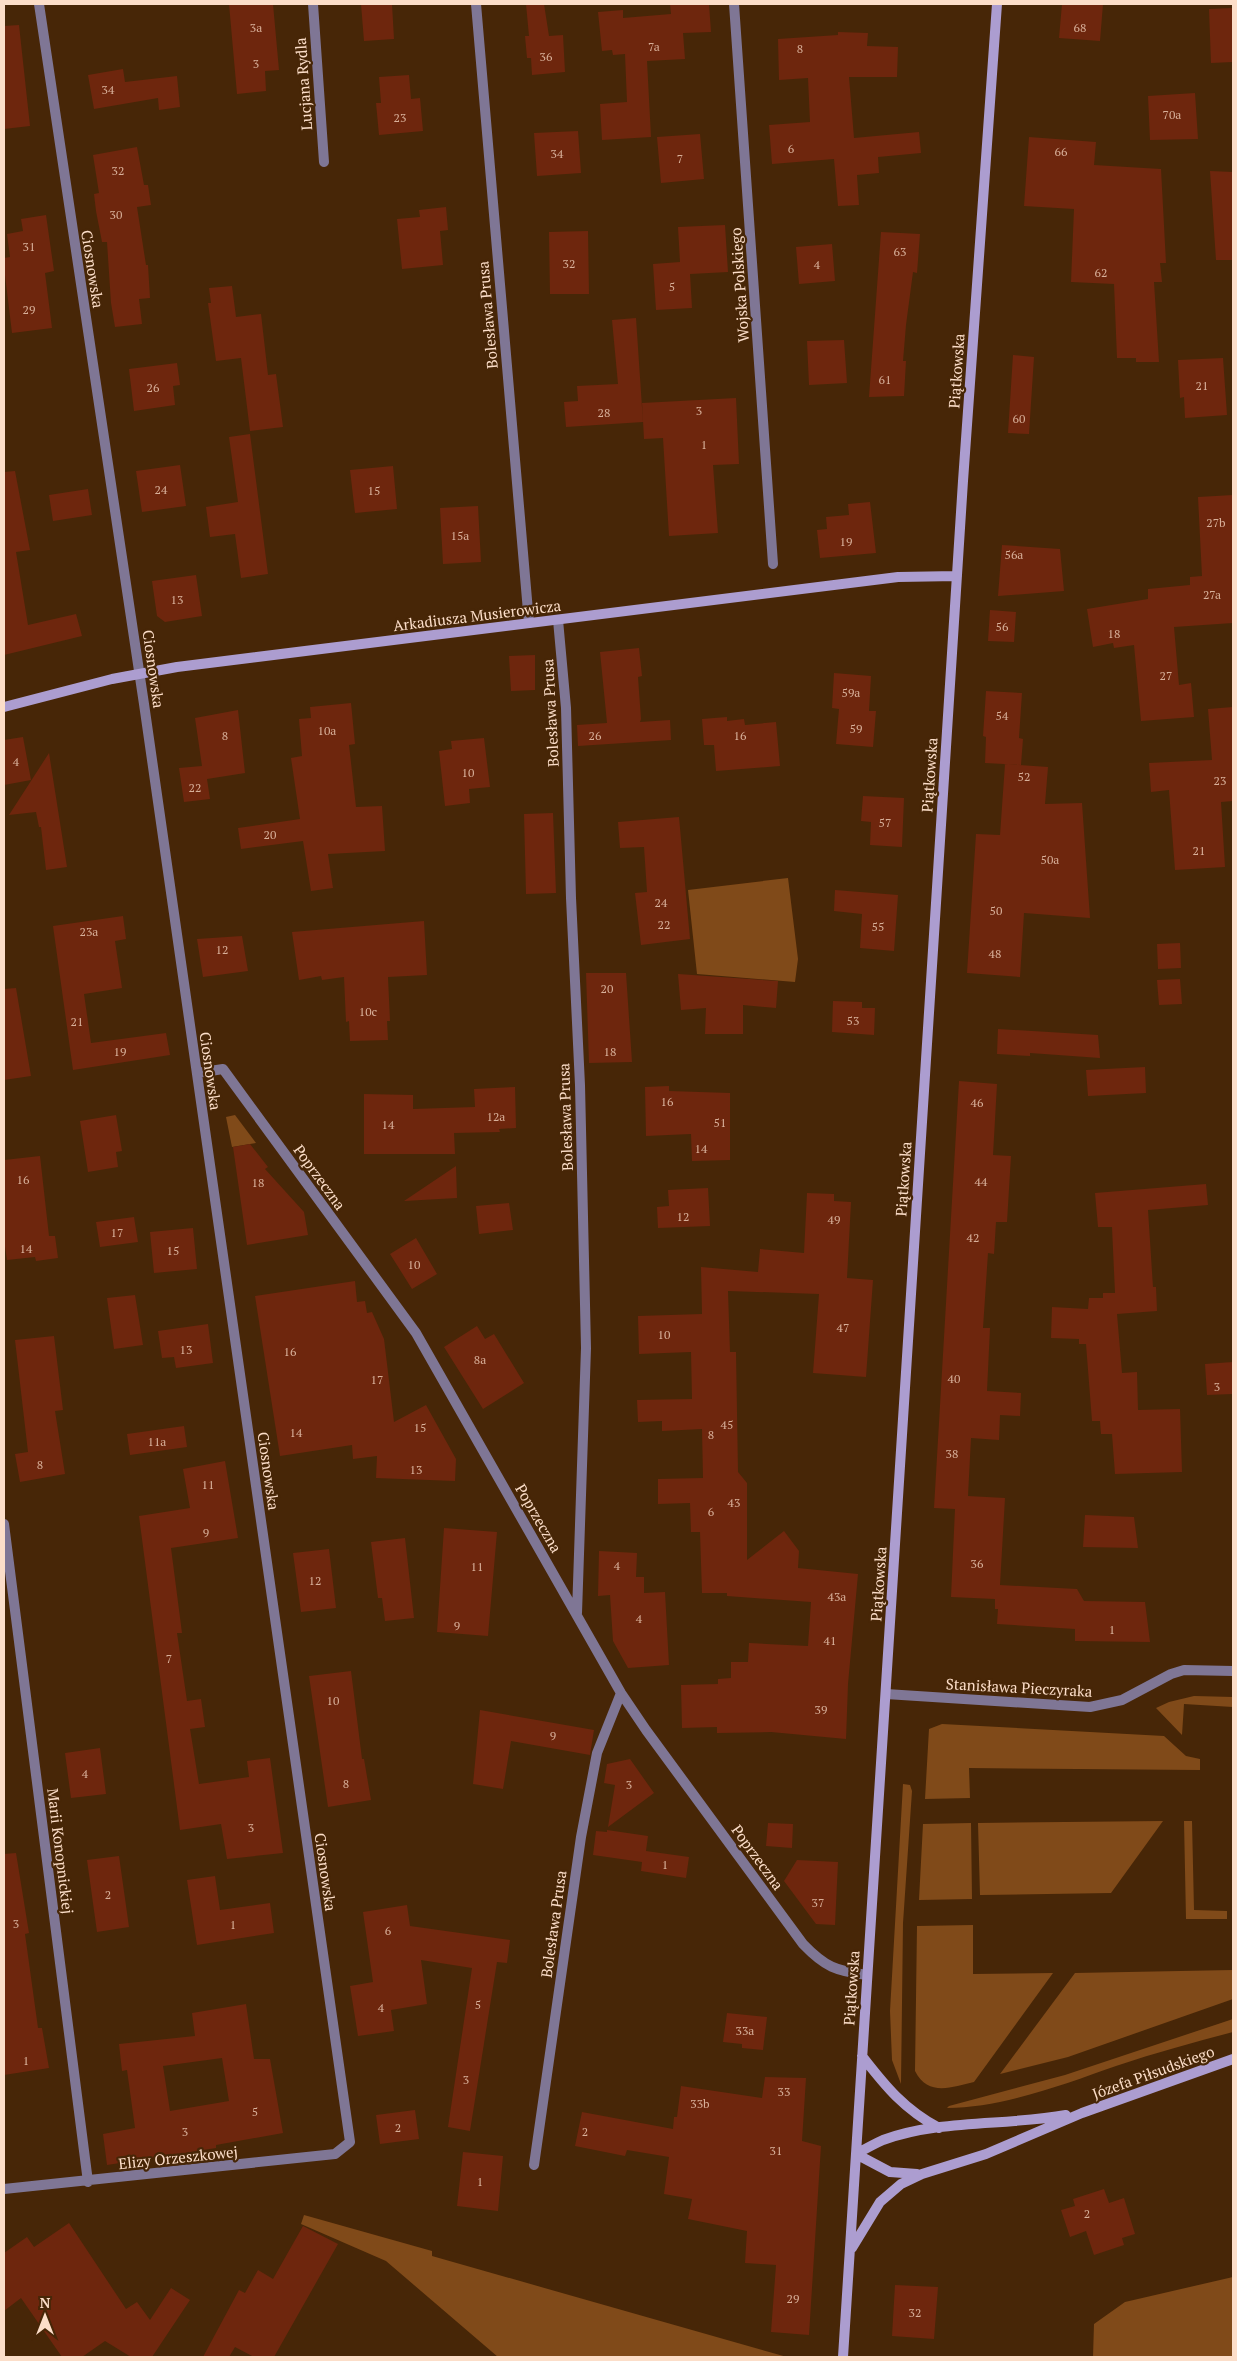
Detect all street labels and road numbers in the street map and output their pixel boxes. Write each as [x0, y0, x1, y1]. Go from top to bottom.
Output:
street label: Lucjana Rydla [290, 37, 316, 131]
street label: Wojska Polskiego [725, 227, 753, 343]
street label: Ciosnowska [77, 229, 109, 310]
street label: Bolesława Prusa [472, 260, 502, 370]
street label: Piątkowska [943, 332, 969, 409]
street label: Arkadiusza Musierowicza [392, 595, 562, 635]
street label: Ciosnowska [139, 629, 169, 710]
street label: Bolesława Prusa [537, 658, 563, 767]
street label: Piątkowska [916, 736, 942, 813]
street label: Ciosnowska [196, 1031, 226, 1112]
street label: Bolesława Prusa [553, 1062, 577, 1171]
street label: Poprzeczna [290, 1140, 351, 1214]
street label: Piątkowska [890, 1140, 916, 1217]
street label: Ciosnowska [254, 1431, 284, 1512]
street label: Poprzeczna [511, 1480, 567, 1556]
street label: Piątkowska [865, 1545, 891, 1622]
street label: Stanisława Pieczyraka [945, 1673, 1093, 1701]
street label: Marii Konopnickiej [43, 1787, 79, 1915]
street label: Poprzeczna [728, 1820, 789, 1894]
street label: Ciosnowska [311, 1832, 341, 1913]
street label: Bolesława Prusa [536, 1869, 570, 1979]
street label: Piątkowska [838, 1949, 864, 2026]
street label: Józefa Piłsudskiego [1089, 2041, 1217, 2103]
street label: Elizy Orzeszkowej [117, 2141, 239, 2173]

